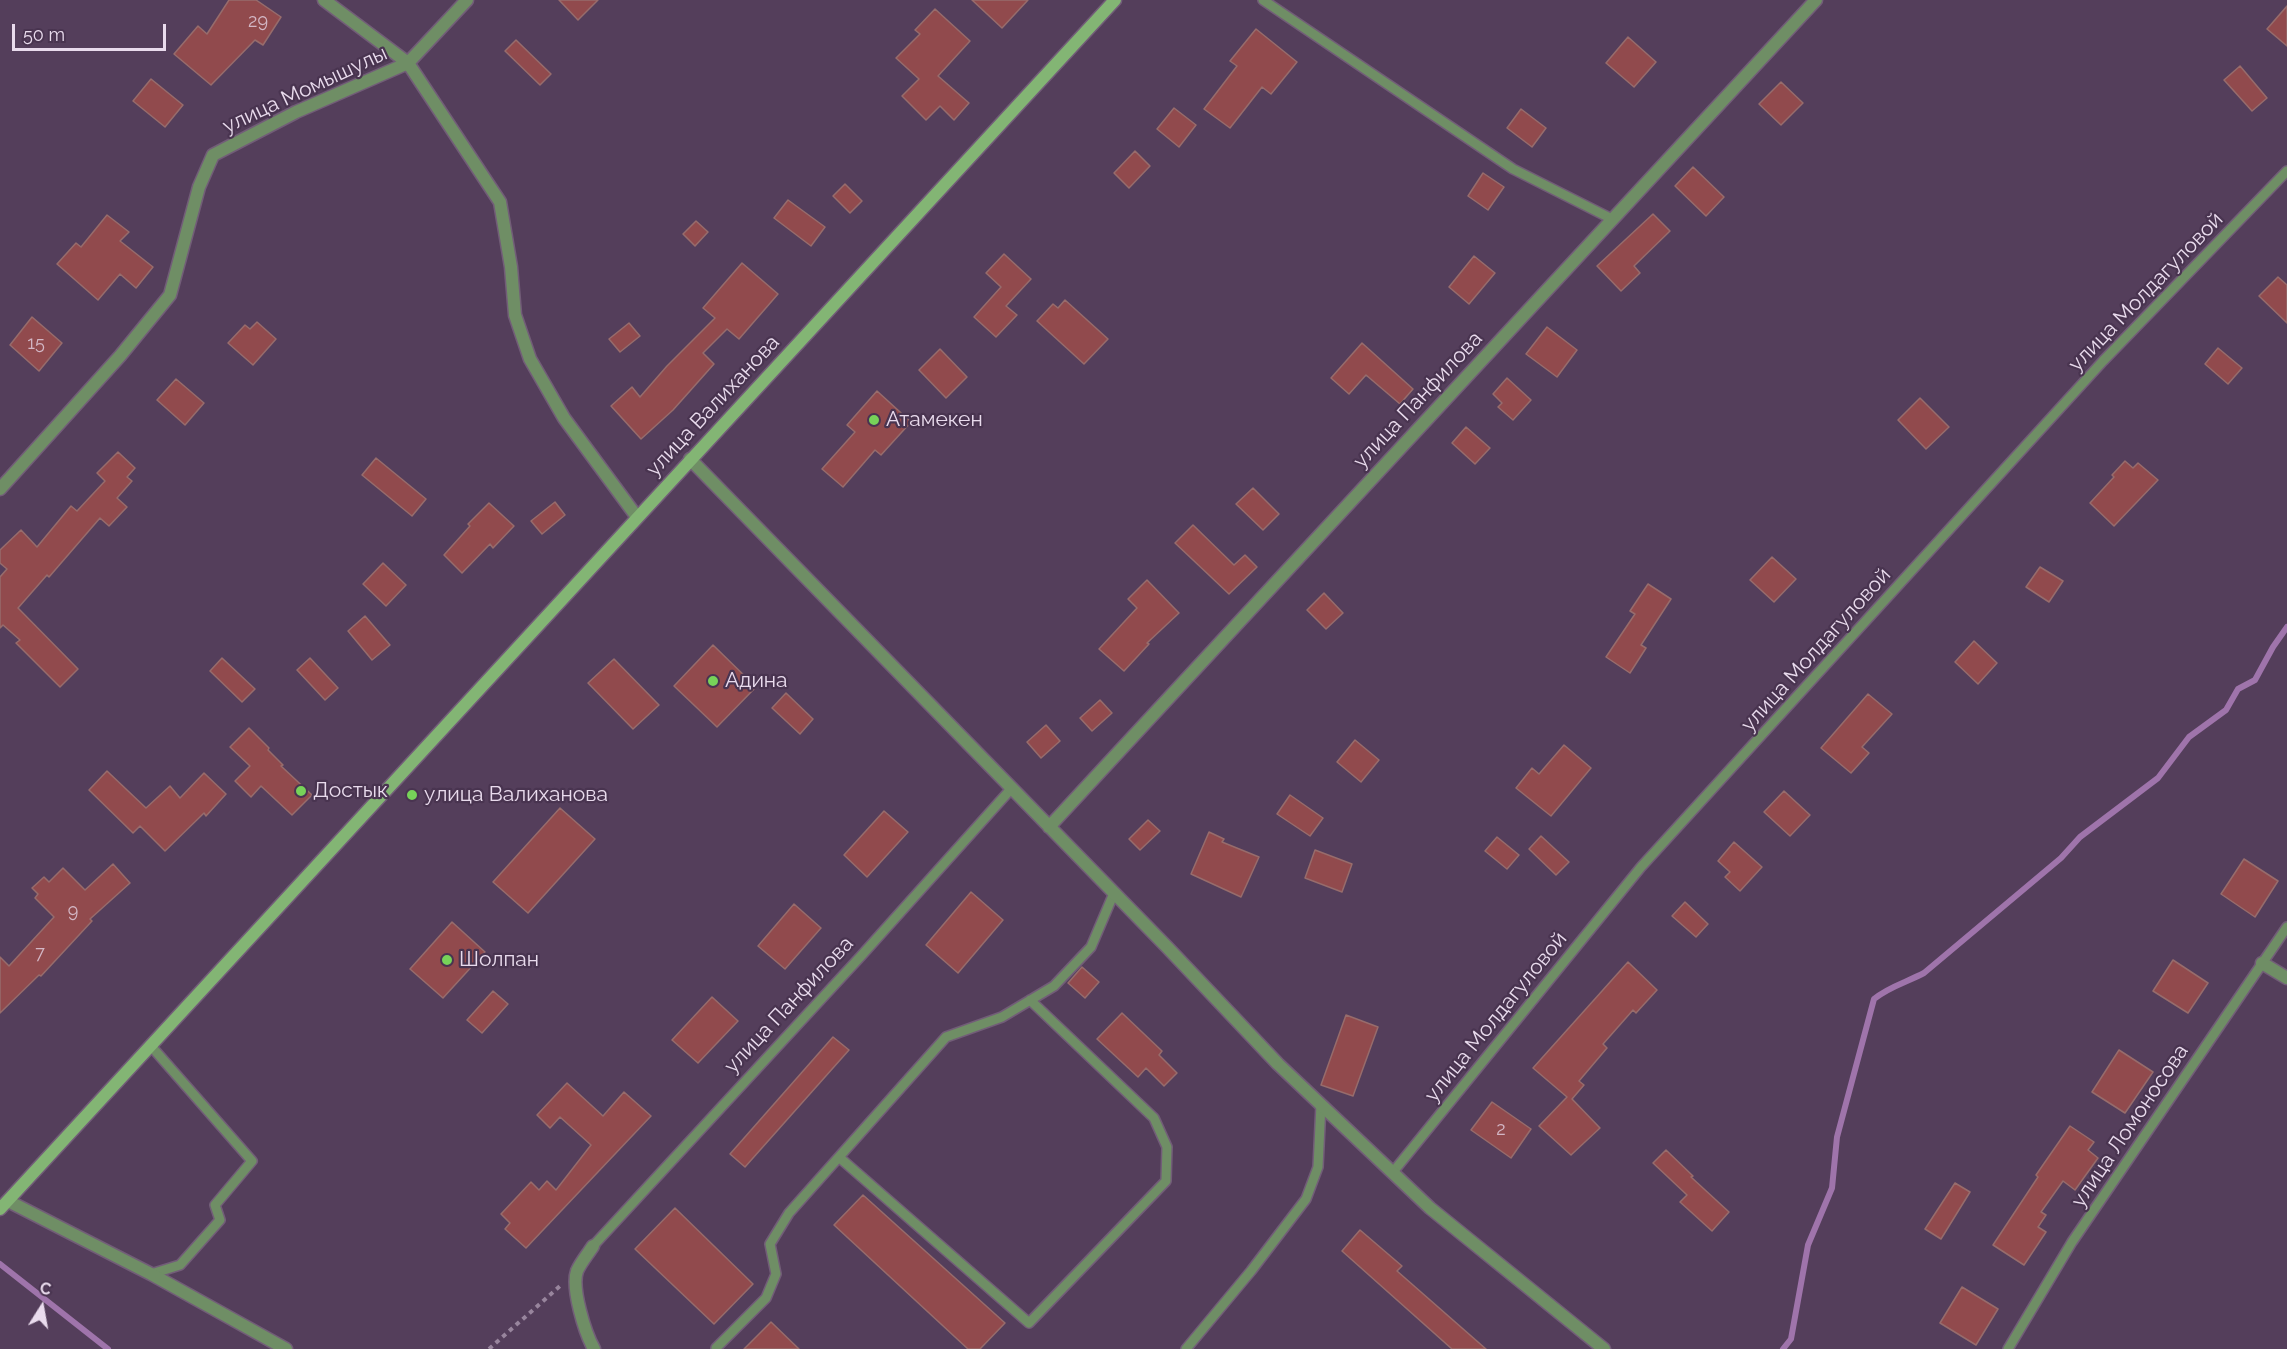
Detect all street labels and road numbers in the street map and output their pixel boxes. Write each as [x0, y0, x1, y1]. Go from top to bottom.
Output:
street label: улица Момышулы [219, 41, 391, 139]
street label: улица Молдагуловой [2063, 207, 2229, 377]
street label: улица Панфилова [1348, 326, 1488, 474]
street label: улица Валиханова [641, 330, 785, 482]
street label: улица Молдагуловой [1736, 563, 1896, 737]
street label: улица Молдагуловой [1420, 927, 1572, 1107]
street label: улица Панфилова [719, 931, 859, 1079]
street label: улица Ломоносова [2066, 1040, 2194, 1212]

